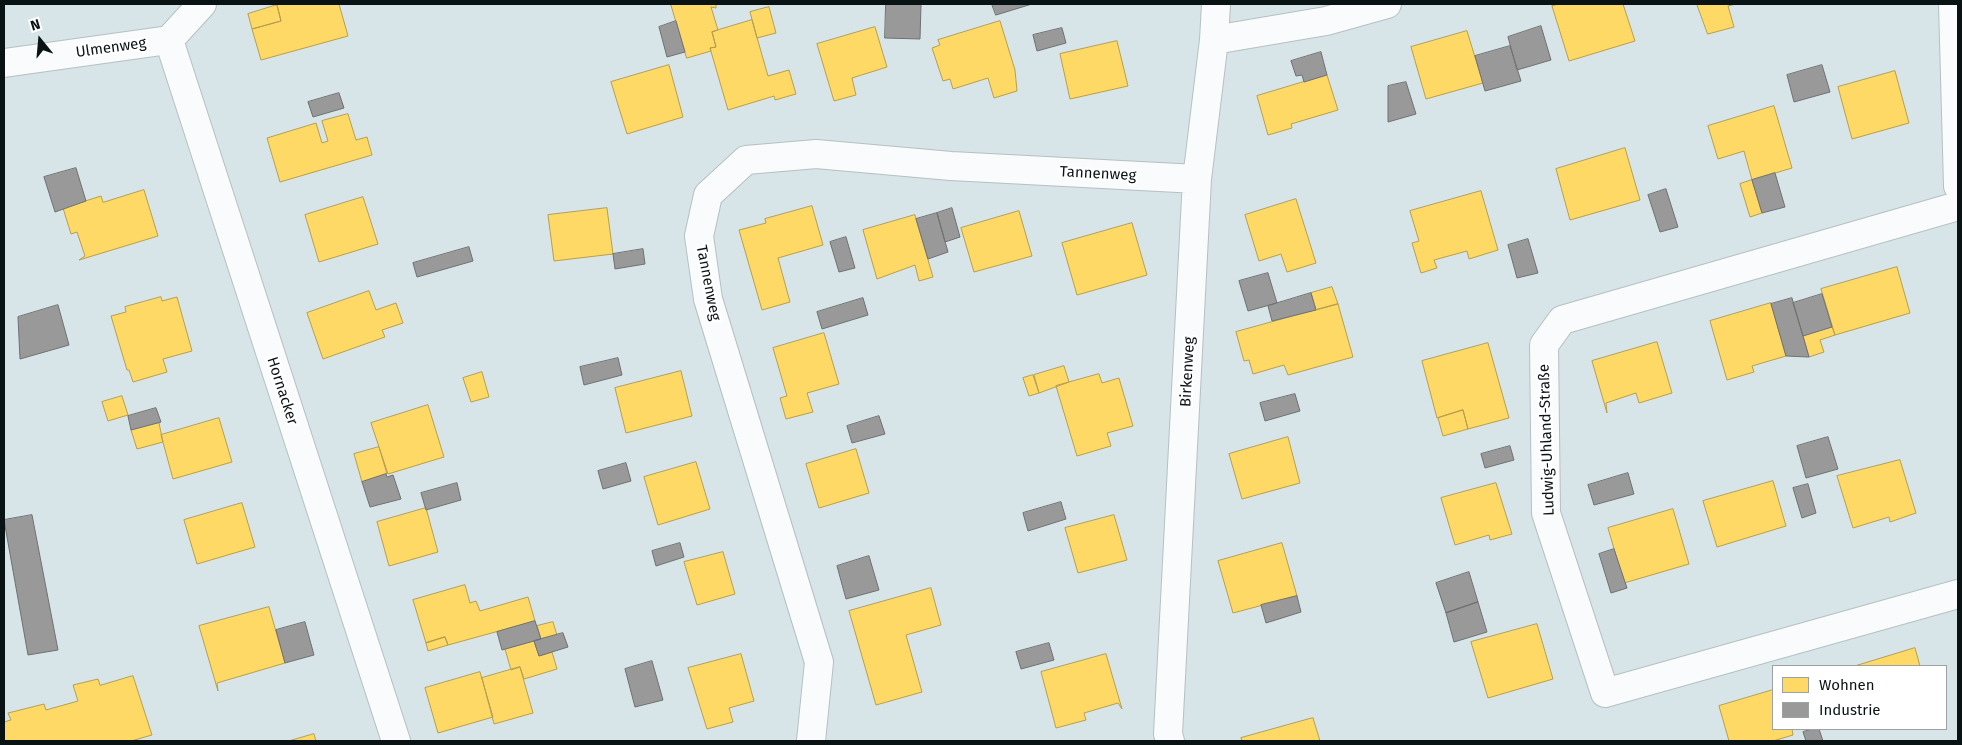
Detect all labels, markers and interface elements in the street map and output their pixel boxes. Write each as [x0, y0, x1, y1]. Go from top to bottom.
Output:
north arrow [15, 15, 65, 65]
text: N [29, 16, 42, 35]
street label: Ulmenweg [75, 34, 147, 62]
street label: Tannenweg [1059, 163, 1137, 185]
street label: Tannenweg [692, 244, 724, 322]
street label: Birkenweg [1177, 336, 1199, 408]
street label: Hornacker [263, 355, 301, 427]
street label: Ludwig-Uhland-Straße [1535, 364, 1559, 516]
legend [1772, 665, 1947, 730]
text: Wohnen [1819, 676, 1875, 694]
text: Industrie [1819, 701, 1881, 719]

